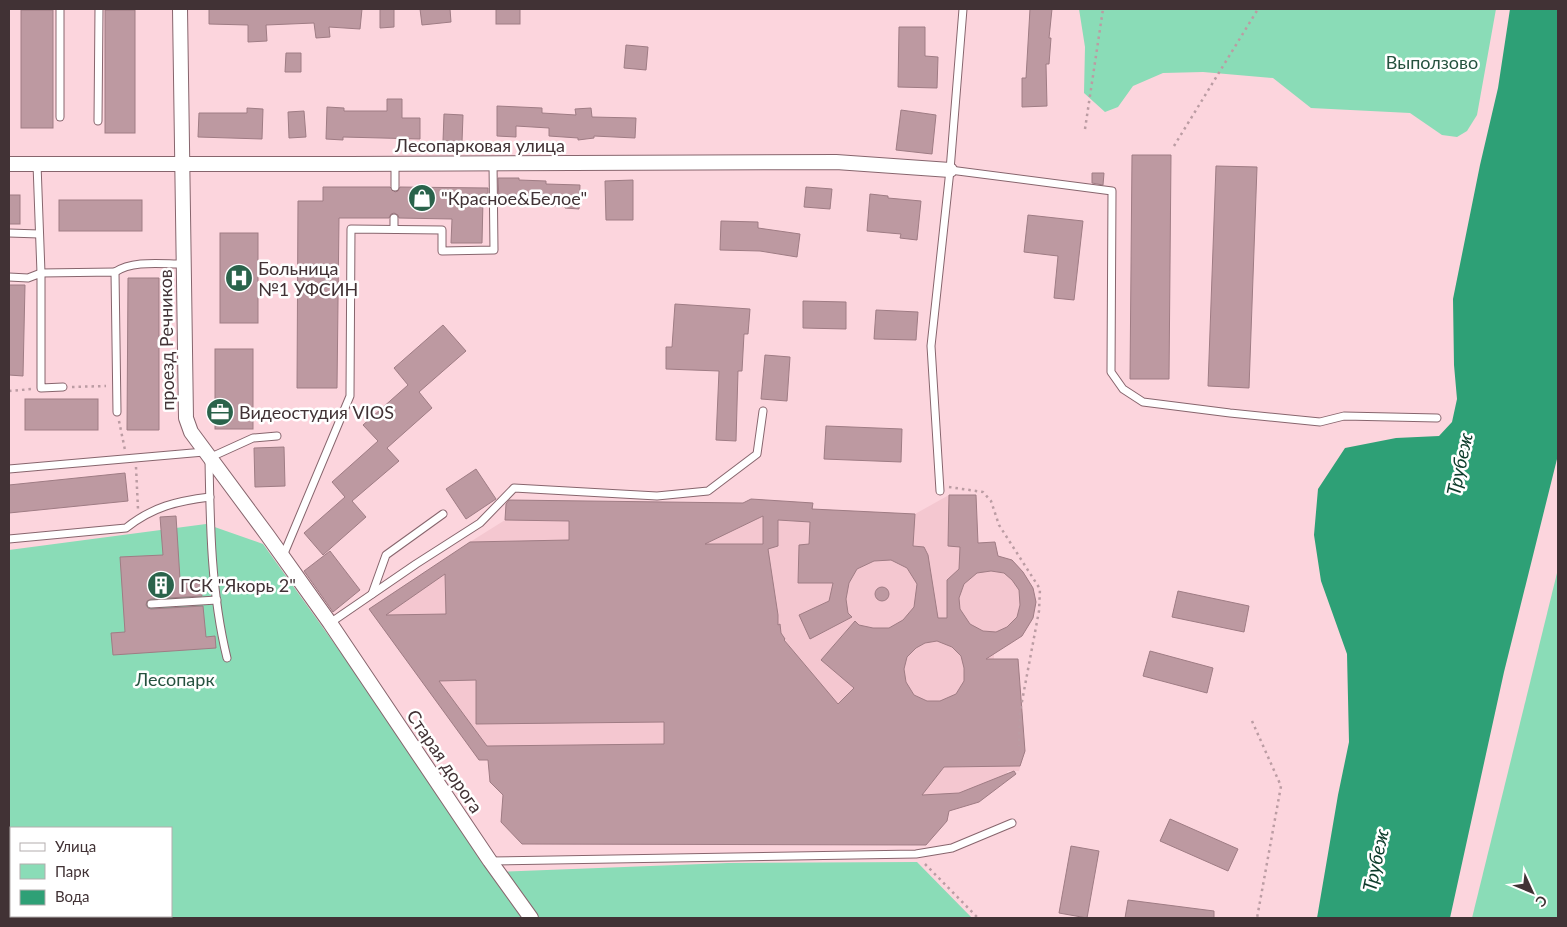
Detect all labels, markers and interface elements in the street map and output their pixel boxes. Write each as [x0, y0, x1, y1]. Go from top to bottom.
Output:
park label: Выползово [1386, 51, 1478, 73]
street label: Лесопарковая улица [394, 134, 565, 156]
shop icon: "Красное&Белое" [407, 183, 437, 213]
place label: "Красное&Белое" [441, 187, 587, 209]
place label: Больница №1 УФСИН [258, 257, 358, 300]
hospital icon: Больница №1 УФСИН [224, 263, 254, 293]
street label: проезд Речников [154, 269, 178, 411]
office icon: Видеостудия VIOS [205, 397, 235, 427]
place label: Видеостудия VIOS [239, 401, 394, 423]
water label: Трубеж [1441, 430, 1477, 497]
building icon: ГСК "Якорь 2" [146, 570, 176, 600]
place label: ГСК "Якорь 2" [180, 574, 296, 596]
park label: Лесопарк [134, 668, 215, 690]
street label: Старая дорога [402, 705, 488, 817]
water label: Трубеж [1357, 826, 1393, 893]
legend [10, 827, 172, 917]
text: Улица [55, 837, 96, 855]
text: Парк [55, 862, 90, 880]
north arrow [1507, 867, 1557, 917]
text: Вода [55, 887, 90, 905]
text: С [1532, 892, 1551, 911]

